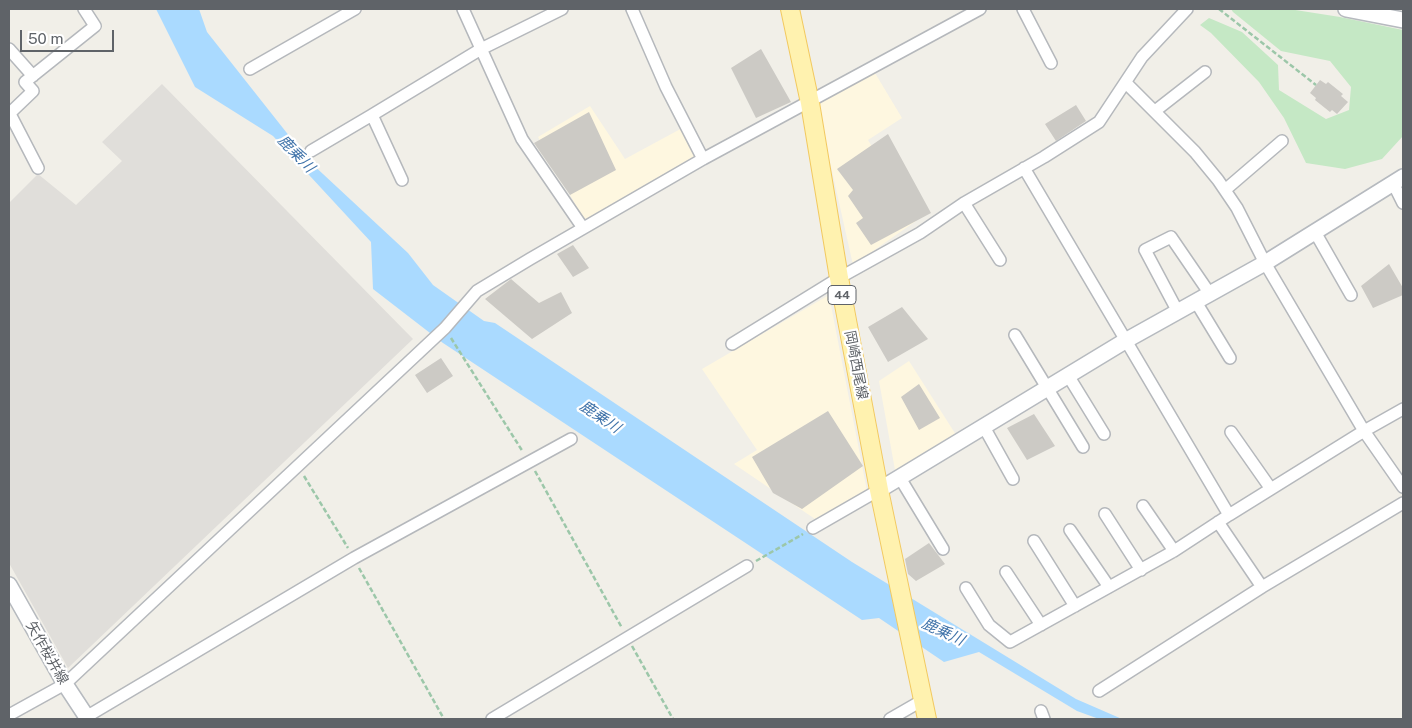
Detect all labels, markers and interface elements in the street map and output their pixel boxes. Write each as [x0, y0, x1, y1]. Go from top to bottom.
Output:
scale bar [22, 20, 116, 52]
text: 50 m [28, 30, 63, 47]
water label: 鹿乗川 [274, 132, 318, 176]
road number: 44 [828, 286, 856, 304]
street label: 岡崎西尾線 [841, 329, 871, 401]
water label: 鹿乗川 [576, 397, 624, 437]
water label: 鹿乗川 [919, 614, 967, 650]
street label: 矢作桜井線 [22, 618, 72, 688]

